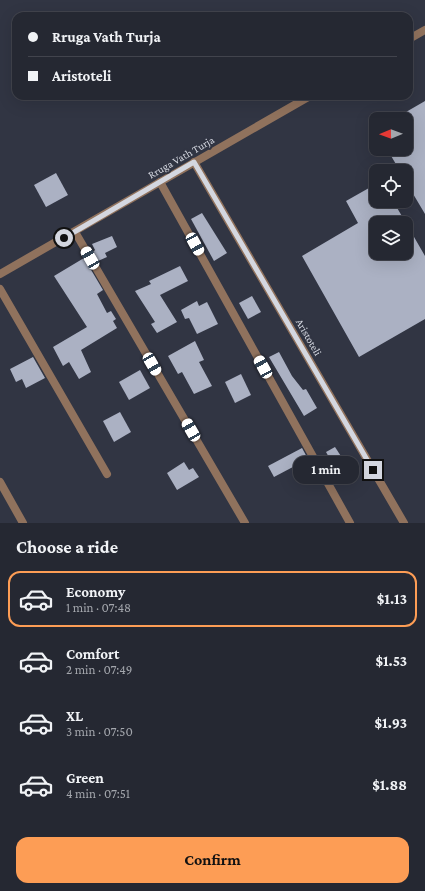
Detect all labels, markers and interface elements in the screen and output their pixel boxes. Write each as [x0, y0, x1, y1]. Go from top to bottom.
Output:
text: Rruga Vath Turja [52, 29, 161, 45]
text: Aristoteli [52, 68, 111, 84]
north arrow [369, 112, 413, 156]
map controls [369, 112, 413, 260]
street label: Rruga Vath Turja [146, 133, 217, 182]
button: locate [369, 164, 413, 208]
button: layers [369, 216, 413, 260]
route start [55, 229, 73, 247]
car [184, 231, 206, 257]
car [79, 245, 101, 271]
street label: Aristoteli [294, 316, 324, 358]
car [141, 351, 163, 377]
car [252, 354, 274, 380]
car [180, 417, 202, 443]
callout: 1 min [293, 456, 359, 484]
route end [364, 461, 382, 479]
text: 1 min [311, 462, 341, 477]
text: Choose a ride [16, 537, 118, 557]
icon: car [18, 581, 54, 617]
text: Economy [66, 584, 125, 600]
text: $1.13 [377, 591, 407, 607]
text: 1 min · 07:48 [66, 600, 131, 615]
icon: car [18, 643, 54, 679]
text: Comfort [66, 646, 120, 662]
text: $1.53 [375, 653, 407, 669]
text: 2 min · 07:49 [66, 662, 132, 677]
icon: car [18, 705, 54, 741]
text: XL [66, 708, 83, 724]
text: $1.93 [375, 715, 407, 731]
text: 3 min · 07:50 [66, 724, 133, 739]
icon: car [18, 767, 54, 803]
text: Green [66, 770, 104, 786]
text: $1.88 [372, 777, 407, 793]
text: 4 min · 07:51 [66, 786, 130, 801]
button: Confirm [16, 837, 409, 883]

